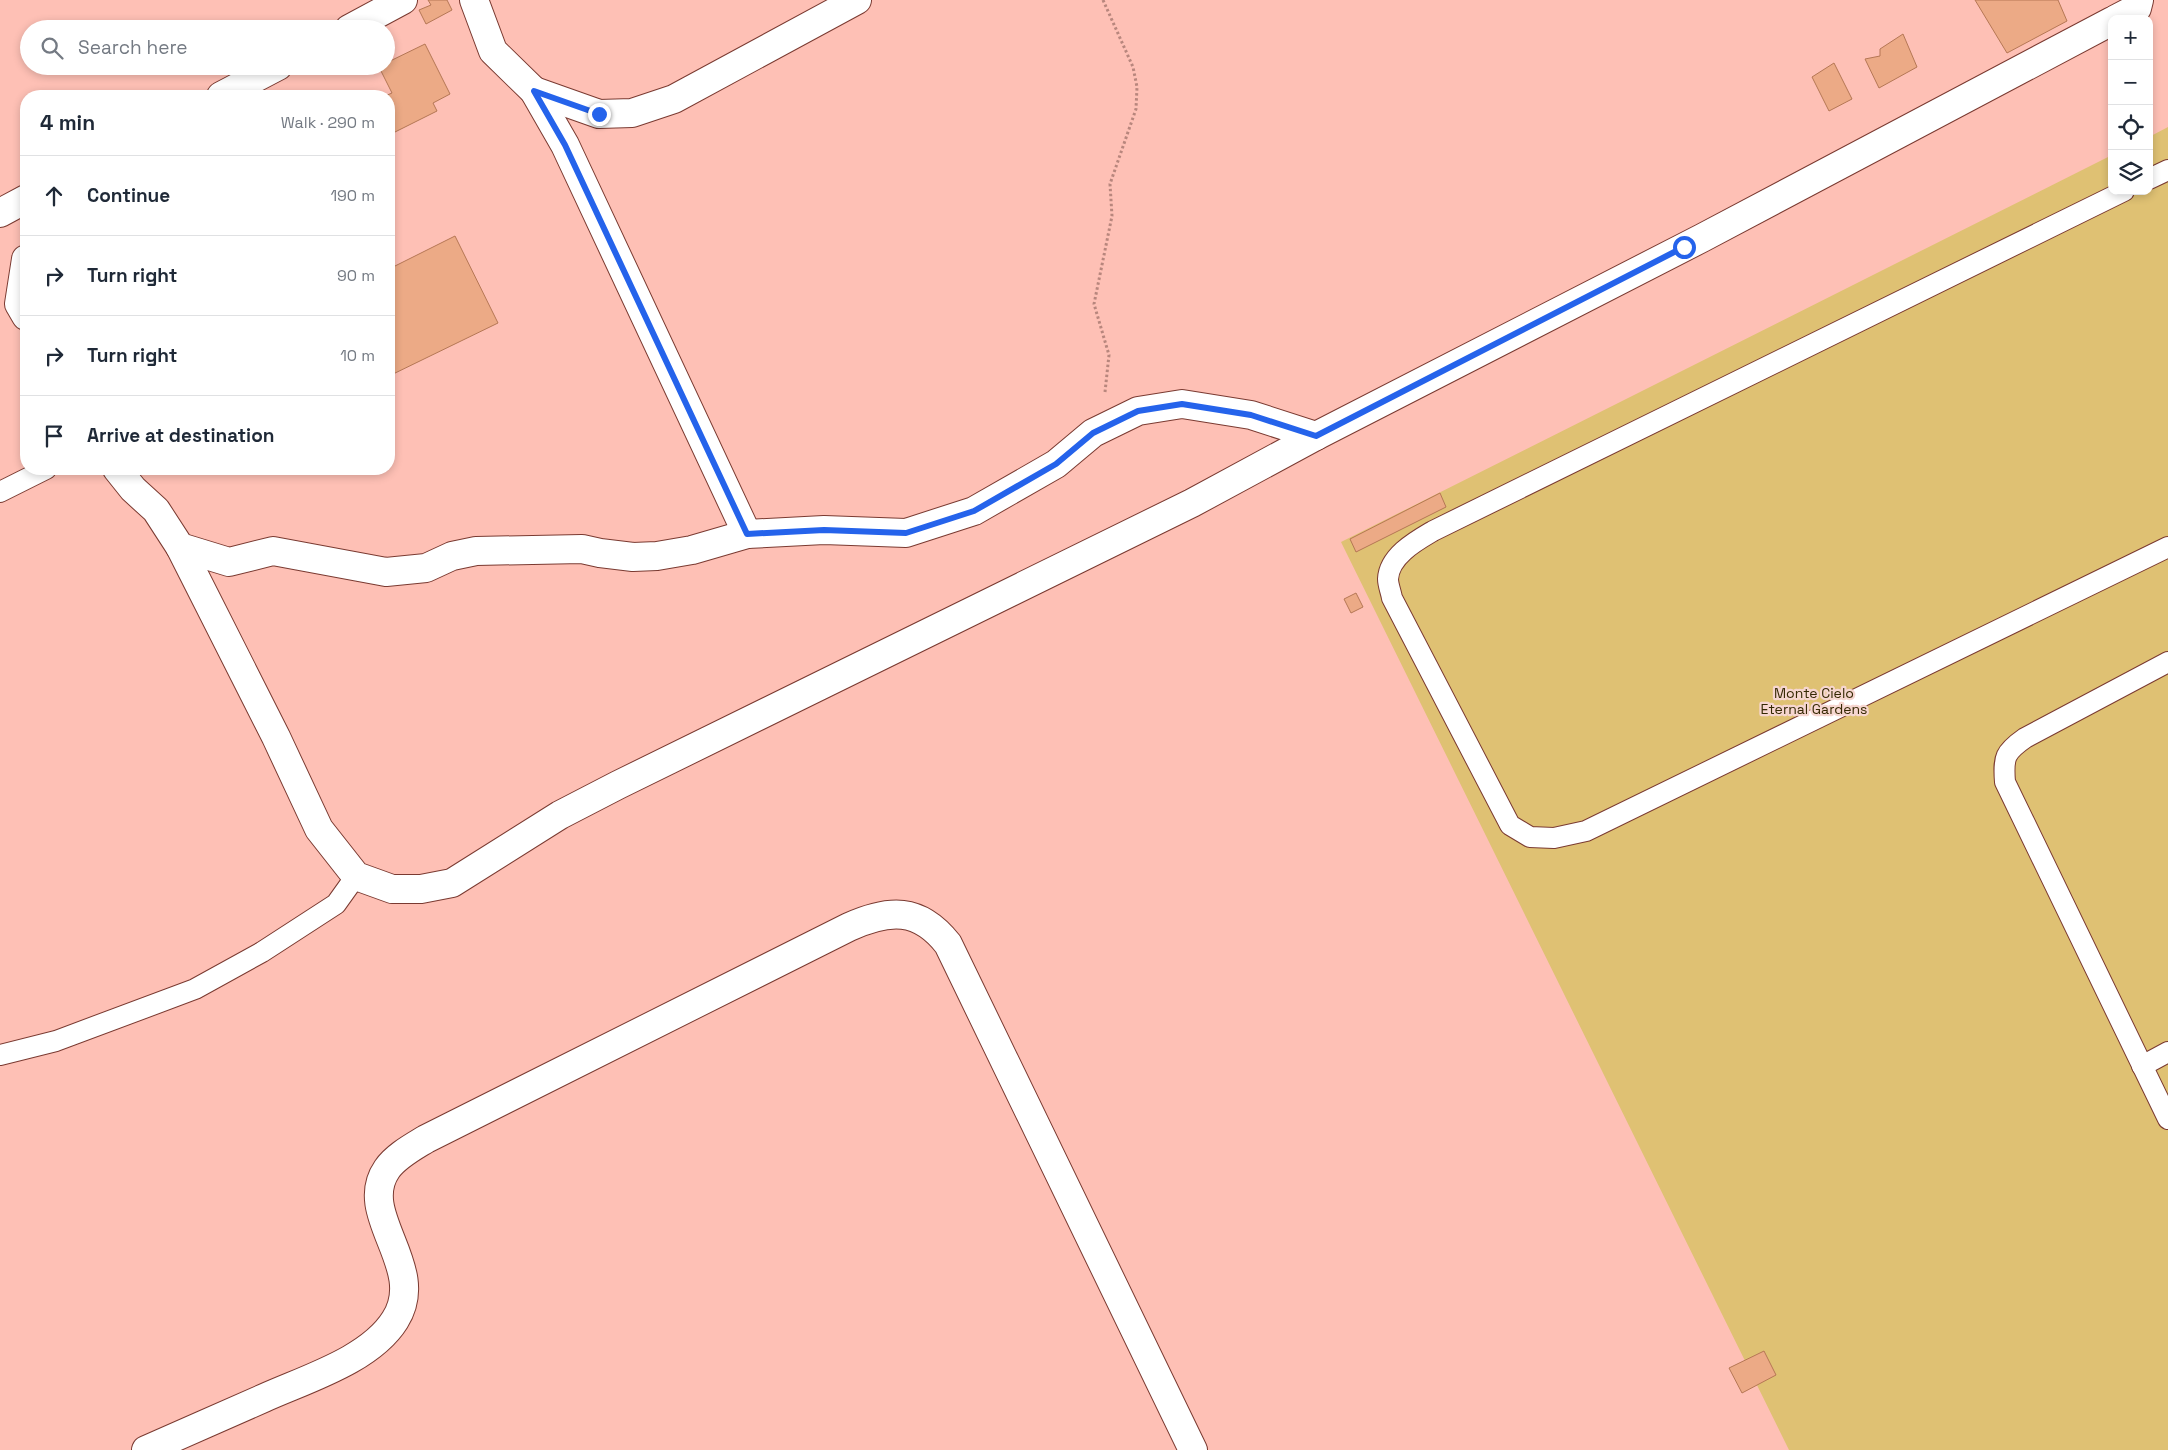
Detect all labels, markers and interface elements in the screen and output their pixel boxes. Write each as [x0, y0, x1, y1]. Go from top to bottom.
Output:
map controls [2108, 15, 2153, 195]
button: + [2108, 15, 2153, 60]
search box [20, 20, 395, 75]
icon: search [38, 34, 66, 62]
text: Search here [78, 35, 188, 60]
button: − [2108, 60, 2153, 105]
route end [588, 103, 611, 126]
button: locate [2108, 105, 2153, 150]
text: 4 min [40, 109, 95, 136]
text: Walk · 290 m [281, 112, 375, 133]
button: layers [2108, 150, 2153, 195]
icon: ahead [40, 182, 68, 210]
text: Continue [87, 183, 170, 208]
text: 190 m [330, 185, 375, 206]
route start [1673, 236, 1696, 259]
icon: right [40, 262, 68, 290]
text: Turn right [87, 263, 177, 288]
text: 90 m [337, 265, 375, 286]
icon: right [40, 342, 68, 370]
text: Turn right [87, 343, 177, 368]
text: 10 m [340, 345, 375, 366]
icon: arrive [40, 422, 68, 450]
text: Arrive at destination [87, 423, 275, 448]
park label: Monte Cielo Eternal Gardens [1761, 684, 1867, 718]

